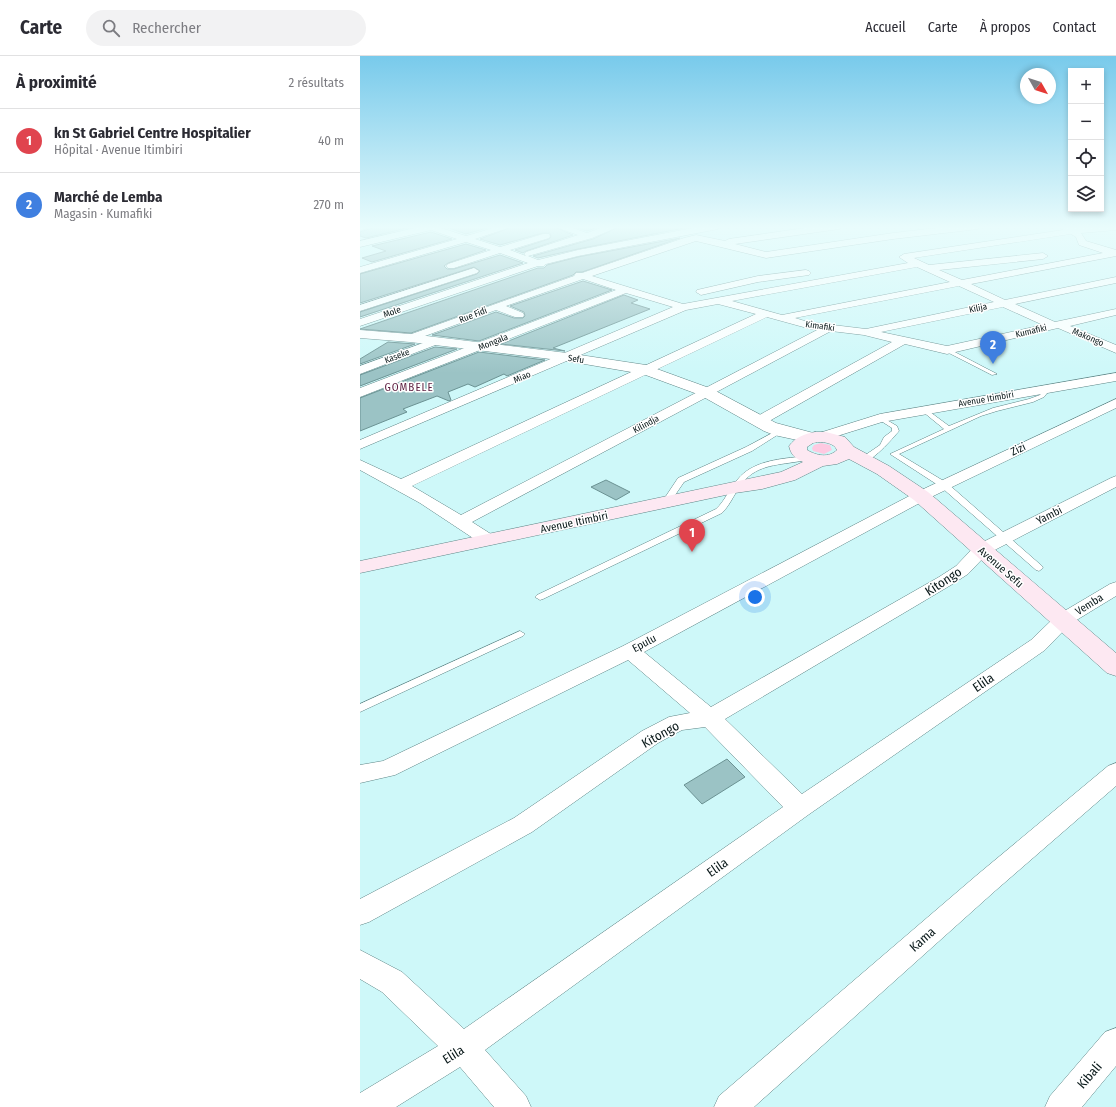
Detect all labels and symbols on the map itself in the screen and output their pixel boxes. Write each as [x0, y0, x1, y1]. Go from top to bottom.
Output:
north arrow [1020, 68, 1056, 104]
street label: Kilija [968, 301, 989, 315]
street label: Mole [382, 304, 403, 320]
street label: Rue Fidi [458, 305, 488, 325]
street label: Kimafiki [805, 319, 835, 333]
street label: Kumafiki [1014, 323, 1048, 339]
street label: Makongo [1071, 326, 1105, 348]
street label: Mongala [477, 331, 510, 352]
pin: 2 [980, 331, 1006, 364]
street label: Kaseke [383, 346, 411, 365]
street label: Sefu [567, 353, 585, 365]
street label: Miao [512, 369, 532, 385]
district label: GOMBELE [384, 381, 434, 394]
street label: Avenue Itimbiri [957, 389, 1015, 409]
street label: Kilindja [631, 413, 661, 435]
street label: Zizi [1009, 440, 1028, 459]
street label: Yambi [1034, 503, 1064, 527]
street label: Avenue Itimbiri [539, 509, 609, 536]
pin: 1 [679, 519, 705, 552]
street label: Avenue Sefu [975, 544, 1026, 591]
street label: Kitongo [922, 564, 965, 599]
your location [745, 587, 765, 607]
street label: Vemba [1073, 591, 1106, 618]
street label: Epulu [630, 632, 658, 655]
street label: Elila [970, 670, 997, 695]
street label: Kitongo [639, 718, 682, 751]
street label: Elila [704, 855, 731, 880]
street label: Kama [906, 924, 938, 955]
street label: Elila [440, 1042, 467, 1067]
street label: Kibali [1074, 1059, 1105, 1092]

